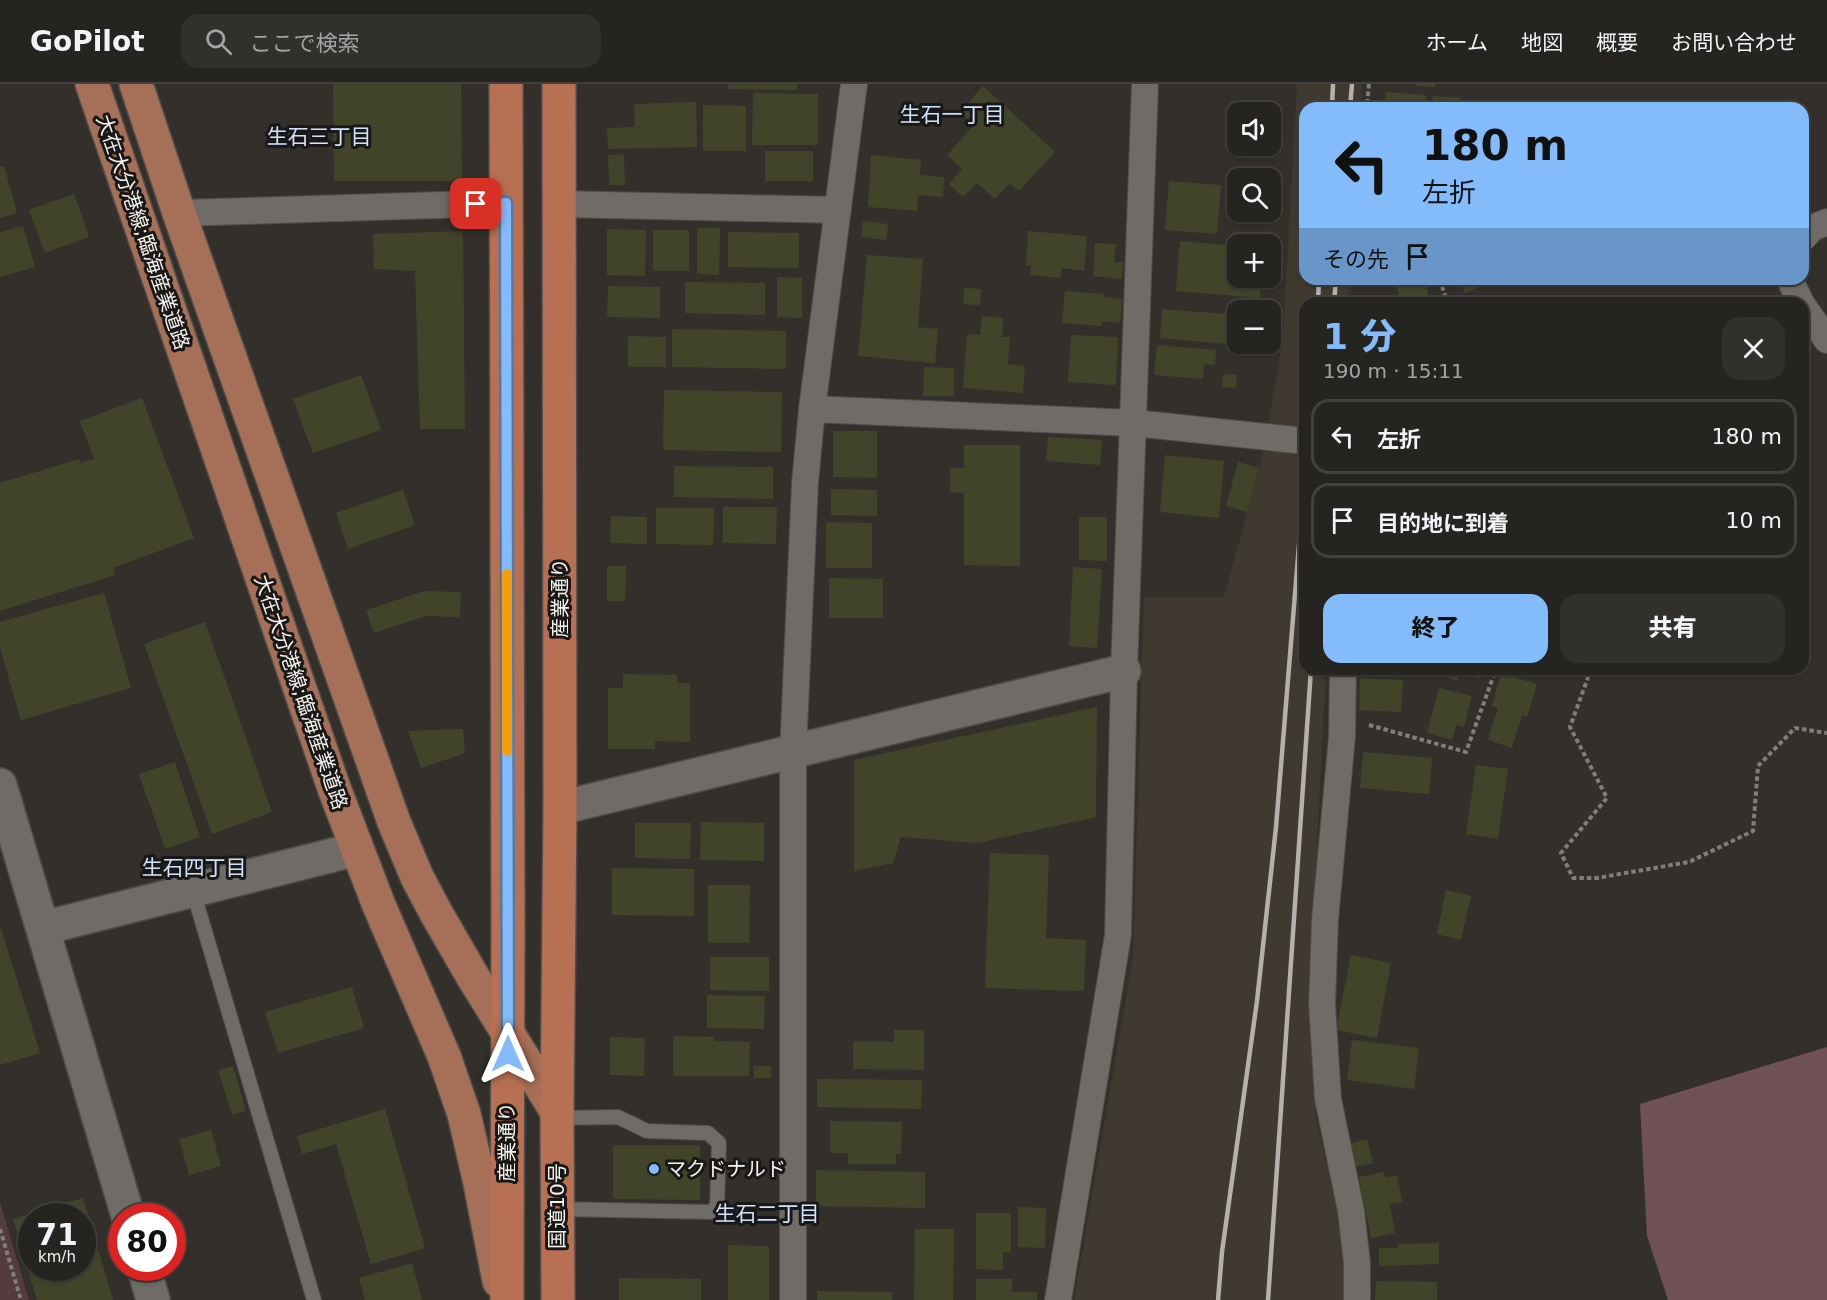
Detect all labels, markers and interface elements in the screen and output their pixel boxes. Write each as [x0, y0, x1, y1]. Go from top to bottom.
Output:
search box [181, 14, 601, 68]
text: GoPilot [30, 25, 145, 58]
icon: search [202, 25, 235, 58]
text: ここで検索 [250, 31, 360, 56]
text: ホーム [1426, 31, 1488, 55]
text: 地図 [1521, 31, 1563, 55]
text: 概要 [1596, 31, 1638, 55]
text: お問い合わせ [1671, 31, 1797, 55]
map controls [1227, 102, 1281, 354]
button: sound [1227, 102, 1281, 156]
district label: 生石一丁目 [900, 103, 1005, 127]
street label: 大在大分港線;臨海産業道路 [91, 111, 195, 353]
text: 180 m [1422, 121, 1568, 170]
district label: 生石三丁目 [267, 125, 372, 149]
icon: left [1323, 126, 1401, 204]
button: search [1227, 168, 1281, 222]
text: 左折 [1422, 177, 1476, 208]
pin [450, 178, 501, 229]
icon: arrive [459, 187, 492, 220]
button: + [1227, 234, 1281, 288]
icon: arrive [1401, 240, 1434, 273]
text: その先 [1323, 247, 1389, 272]
button: − [1227, 300, 1281, 354]
text: 1 分 [1323, 316, 1397, 357]
button: close [1722, 317, 1785, 380]
text: 190 m · 15:11 [1323, 359, 1464, 383]
icon: left [1326, 420, 1359, 453]
text: 180 m [1712, 424, 1782, 449]
text: 左折 [1377, 427, 1421, 452]
icon: arrive [1326, 504, 1359, 537]
text: 10 m [1726, 508, 1782, 533]
text: 目的地に到着 [1377, 511, 1509, 536]
street label: 産業通り [548, 558, 572, 638]
street label: 大在大分港線;臨海産業道路 [249, 571, 353, 813]
button: 終了 [1323, 594, 1548, 663]
button: 共有 [1560, 594, 1785, 663]
district label: 生石四丁目 [142, 856, 247, 880]
position arrow [476, 1022, 540, 1086]
street label: 産業通り [495, 1102, 519, 1182]
place label: マクドナルド [666, 1157, 786, 1181]
marker: マクドナルド [647, 1162, 661, 1176]
street label: 国道10号 [545, 1163, 569, 1249]
district label: 生石二丁目 [715, 1202, 820, 1226]
speed limit sign: 80 [108, 1203, 186, 1281]
text: 71 [36, 1217, 78, 1252]
text: km/h [38, 1248, 76, 1266]

